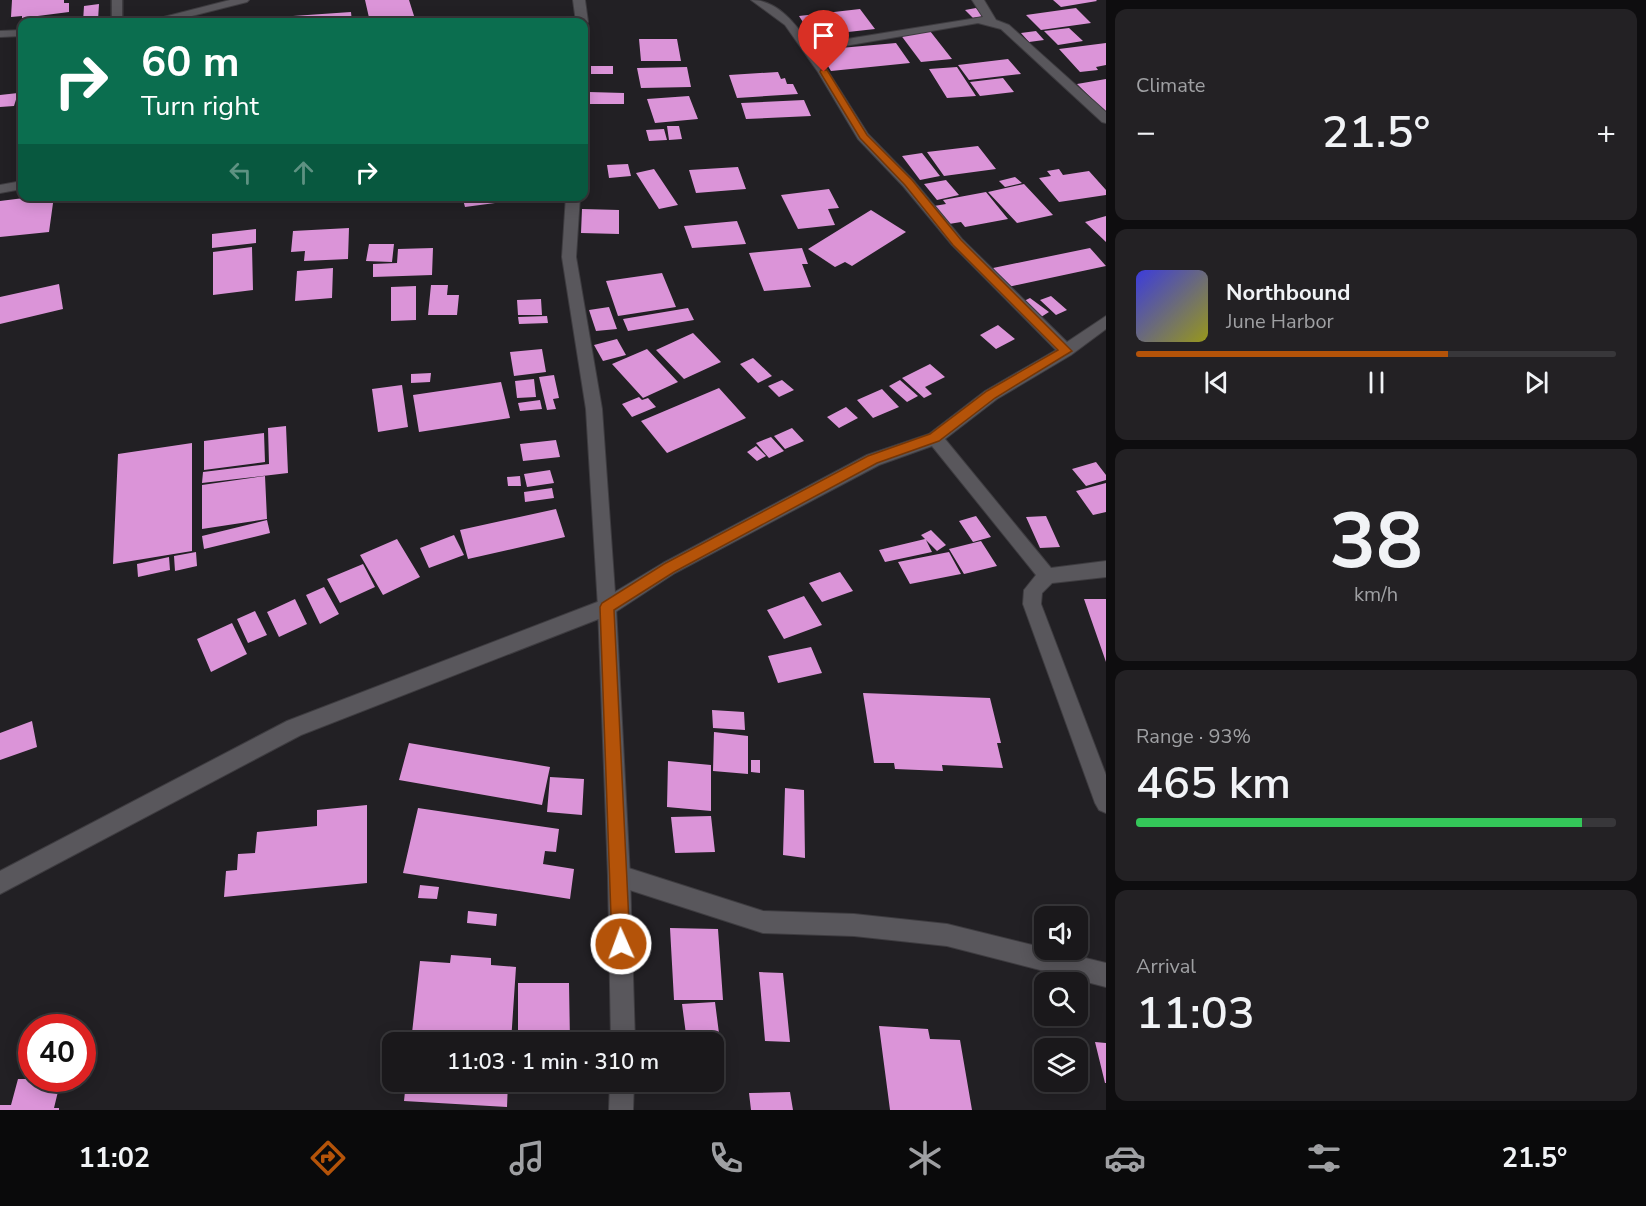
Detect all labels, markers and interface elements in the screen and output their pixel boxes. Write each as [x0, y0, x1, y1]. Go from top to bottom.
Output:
pin [798, 10, 849, 72]
icon: arrive [807, 19, 840, 52]
text: 60 m [141, 34, 240, 91]
icon: right [42, 42, 120, 120]
text: Climate [1136, 72, 1205, 99]
text: Turn right [141, 88, 259, 125]
text: 21.5° [1322, 102, 1430, 163]
text: − [1136, 110, 1156, 155]
text: + [1596, 110, 1616, 155]
icon: left [224, 156, 257, 189]
icon: ahead [287, 156, 320, 189]
icon: right [350, 156, 383, 189]
text: Northbound [1226, 278, 1350, 308]
text: June Harbor [1226, 308, 1334, 335]
icon: previous [1200, 366, 1233, 399]
icon: pause [1360, 366, 1393, 399]
icon: next [1520, 366, 1553, 399]
text: 38 [1329, 488, 1423, 595]
text: km/h [1354, 581, 1398, 608]
text: Range · 93% [1136, 723, 1251, 750]
text: 465 km [1136, 753, 1291, 814]
map controls [1034, 906, 1088, 1092]
button: sound [1034, 906, 1088, 960]
position arrow [589, 912, 653, 976]
text: Arrival [1136, 953, 1196, 980]
button: search [1034, 972, 1088, 1026]
text: 11:03 [1136, 983, 1255, 1044]
speed limit sign: 40 [18, 1014, 96, 1092]
button: layers [1034, 1038, 1088, 1092]
text: 11:03 · 1 min · 310 m [447, 1047, 659, 1077]
icon: directions [307, 1137, 349, 1179]
icon: music [506, 1137, 548, 1179]
icon: phone [705, 1137, 747, 1179]
icon: climate [904, 1137, 946, 1179]
icon: car [1104, 1137, 1146, 1179]
icon: filters [1303, 1137, 1345, 1179]
text: 11:02 [79, 1140, 150, 1177]
text: 21.5° [1502, 1140, 1567, 1177]

